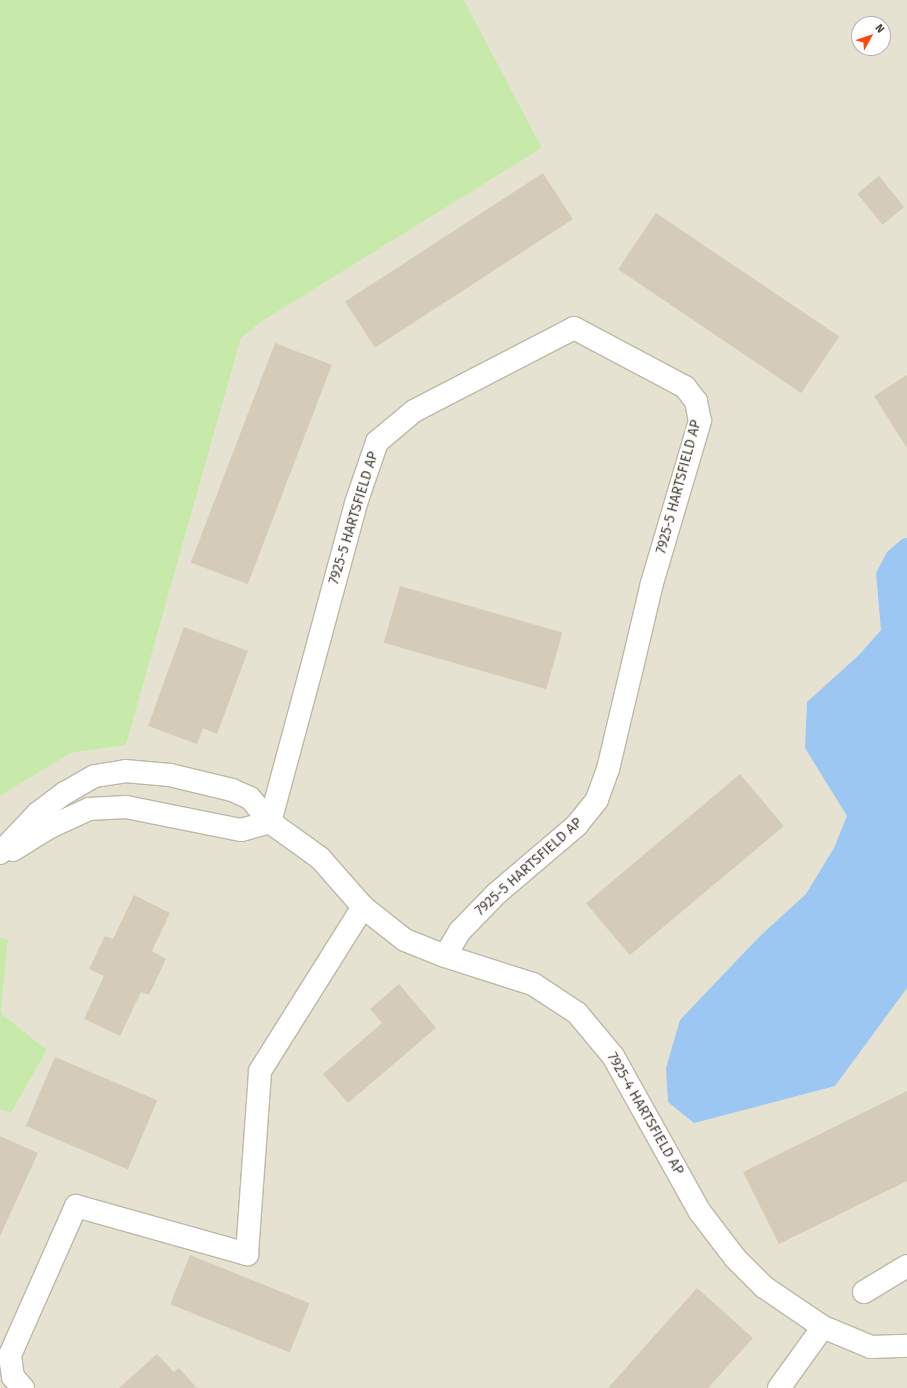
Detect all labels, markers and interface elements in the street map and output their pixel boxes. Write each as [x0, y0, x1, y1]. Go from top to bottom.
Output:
north arrow [851, 16, 891, 56]
text: N [872, 22, 887, 36]
street label: 7925-5 HARTSFIELD AP [653, 418, 705, 556]
street label: 7925-5 HARTSFIELD AP [326, 450, 382, 586]
street label: 7925-5 HARTSFIELD AP [472, 815, 586, 919]
street label: 7925-4 HARTSFIELD AP [603, 1050, 687, 1178]

